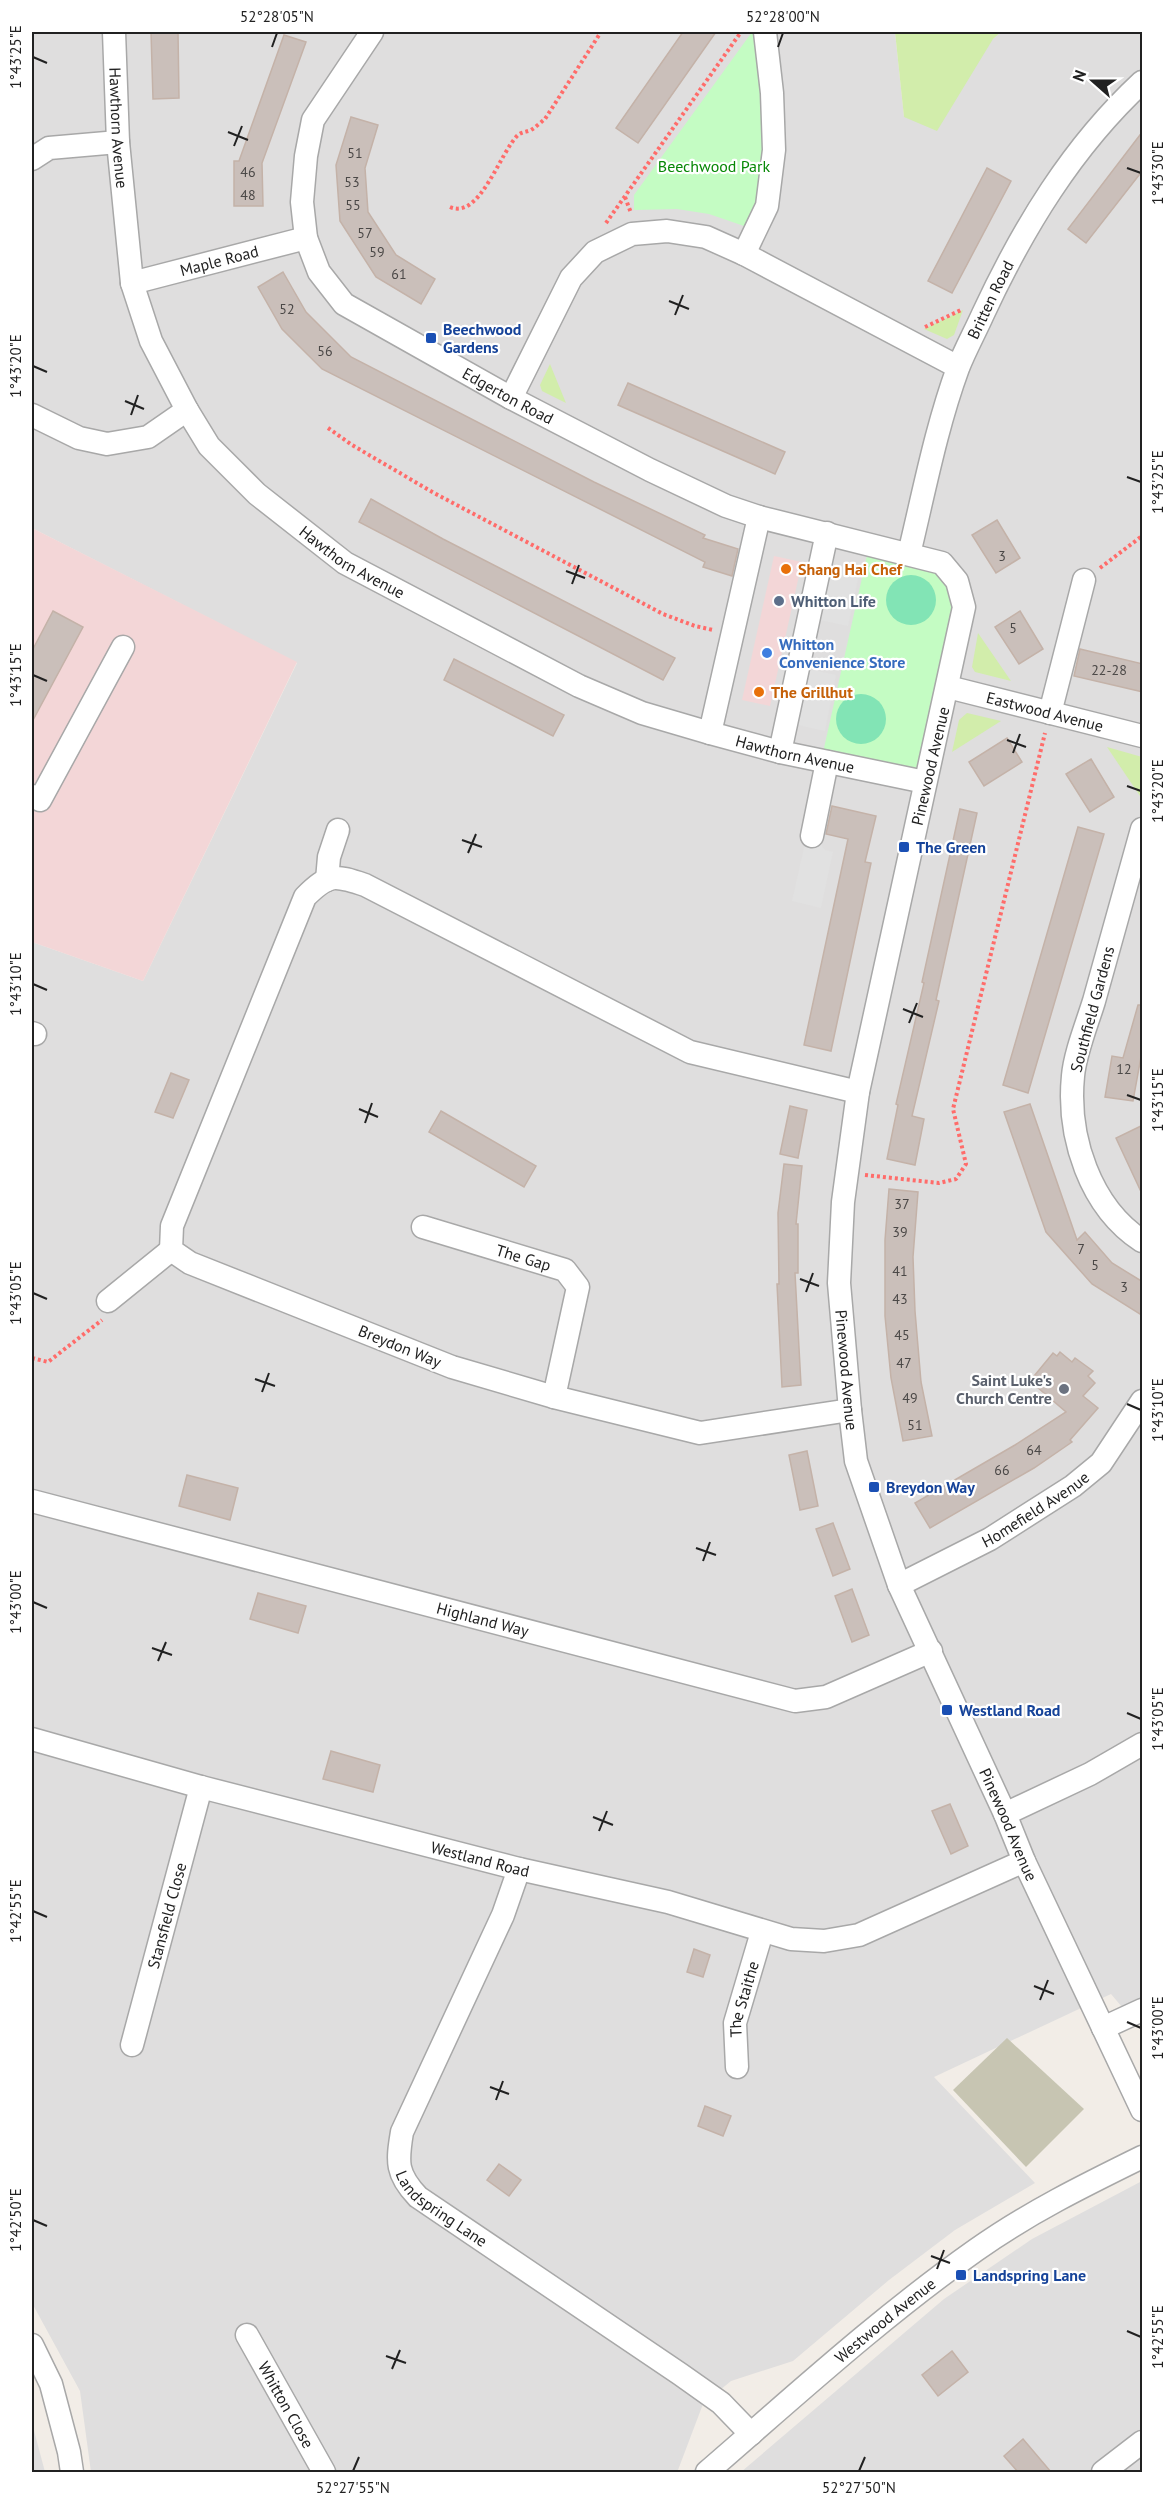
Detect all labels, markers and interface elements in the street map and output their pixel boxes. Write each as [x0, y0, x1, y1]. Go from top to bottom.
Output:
text: 52°28'05"N [240, 7, 314, 26]
text: 52°28'00"N [746, 7, 820, 26]
text: 1°43'25"E [6, 25, 25, 89]
north arrow [1063, 51, 1123, 111]
street label: Hawthorn Avenue [105, 67, 133, 189]
text: N [1068, 67, 1090, 84]
text: 1°43'30"E [1148, 141, 1167, 205]
house number: 51 [347, 144, 363, 162]
park label: Beechwood Park [658, 156, 770, 176]
house number: 46 [240, 163, 256, 181]
house number: 53 [344, 173, 360, 191]
house number: 48 [240, 186, 256, 204]
house number: 55 [345, 196, 361, 214]
house number: 57 [357, 224, 373, 242]
street label: Maple Road [178, 241, 260, 280]
house number: 59 [369, 243, 385, 261]
street label: Britten Road [963, 257, 1018, 342]
house number: 61 [391, 265, 407, 283]
house number: 52 [279, 300, 295, 318]
place label: Beechwood Gardens [443, 319, 521, 357]
marker: Beechwood Gardens [424, 331, 438, 345]
text: 1°43'20"E [6, 334, 25, 398]
house number: 56 [317, 342, 333, 360]
street label: Edgerton Road [459, 363, 557, 428]
text: 1°43'25"E [1148, 450, 1167, 514]
street label: Hawthorn Avenue [295, 521, 408, 603]
house number: 3 [998, 547, 1006, 565]
place label: Shang Hai Chef [798, 559, 903, 579]
marker: Shang Hai Chef [779, 562, 793, 576]
place label: Whitton Life [791, 591, 876, 611]
marker: Whitton Life [772, 594, 786, 608]
house number: 5 [1009, 619, 1017, 637]
place label: Whitton Convenience Store [779, 634, 905, 672]
text: 1°43'15"E [6, 643, 25, 707]
marker: Whitton Convenience Store [760, 646, 774, 660]
house number: 22-28 [1091, 661, 1127, 679]
place label: The Grillhut [771, 682, 853, 702]
marker: The Grillhut [752, 685, 766, 699]
street label: Eastwood Avenue [984, 687, 1106, 736]
street label: Pinewood Avenue [907, 705, 953, 827]
street label: Hawthorn Avenue [733, 730, 856, 777]
text: 1°43'20"E [1148, 759, 1167, 823]
place label: The Green [916, 837, 986, 857]
marker: The Green [897, 840, 911, 854]
street label: Southfield Gardens [1066, 944, 1118, 1074]
text: 1°43'10"E [6, 952, 25, 1016]
house number: 12 [1116, 1060, 1132, 1078]
text: 1°43'15"E [1148, 1068, 1167, 1132]
house number: 37 [894, 1195, 910, 1213]
house number: 39 [892, 1223, 908, 1241]
street label: The Gap [494, 1240, 553, 1275]
house number: 7 [1077, 1240, 1085, 1258]
house number: 5 [1091, 1256, 1099, 1274]
text: 1°43'05"E [6, 1261, 25, 1325]
house number: 41 [892, 1262, 908, 1280]
house number: 3 [1120, 1278, 1128, 1296]
house number: 43 [892, 1290, 908, 1308]
street label: Pinewood Avenue [831, 1309, 862, 1431]
street label: Breydon Way [356, 1320, 445, 1372]
house number: 45 [894, 1326, 910, 1344]
house number: 47 [896, 1354, 912, 1372]
place label: Saint Luke's Church Centre [956, 1370, 1052, 1408]
text: 1°43'10"E [1148, 1378, 1167, 1442]
marker: Saint Luke's Church Centre [1057, 1382, 1071, 1396]
house number: 49 [902, 1389, 918, 1407]
house number: 51 [907, 1416, 923, 1434]
house number: 64 [1026, 1441, 1042, 1459]
house number: 66 [994, 1461, 1010, 1479]
street label: Homefield Avenue [978, 1467, 1093, 1552]
place label: Breydon Way [886, 1477, 975, 1497]
marker: Breydon Way [867, 1480, 881, 1494]
text: 1°43'00"E [6, 1570, 25, 1634]
street label: Highland Way [435, 1598, 531, 1641]
text: 1°43'05"E [1148, 1687, 1167, 1751]
place label: Westland Road [959, 1700, 1060, 1720]
marker: Westland Road [940, 1703, 954, 1717]
street label: Pinewood Avenue [975, 1765, 1042, 1884]
street label: Westland Road [429, 1837, 531, 1881]
street label: Stansfield Close [143, 1860, 190, 1971]
text: 1°42'55"E [6, 1879, 25, 1943]
street label: The Staithe [725, 1959, 763, 2038]
text: 1°43'00"E [1148, 1996, 1167, 2060]
street label: Landspring Lane [391, 2167, 491, 2251]
text: 1°42'50"E [6, 2188, 25, 2252]
place label: Landspring Lane [973, 2265, 1086, 2285]
marker: Landspring Lane [954, 2268, 968, 2282]
street label: Westwood Avenue [830, 2273, 939, 2367]
text: 1°42'55"E [1148, 2305, 1167, 2369]
street label: Whitton Close [254, 2358, 318, 2451]
text: 52°27'55"N [316, 2478, 390, 2497]
text: 52°27'50"N [822, 2478, 896, 2497]

